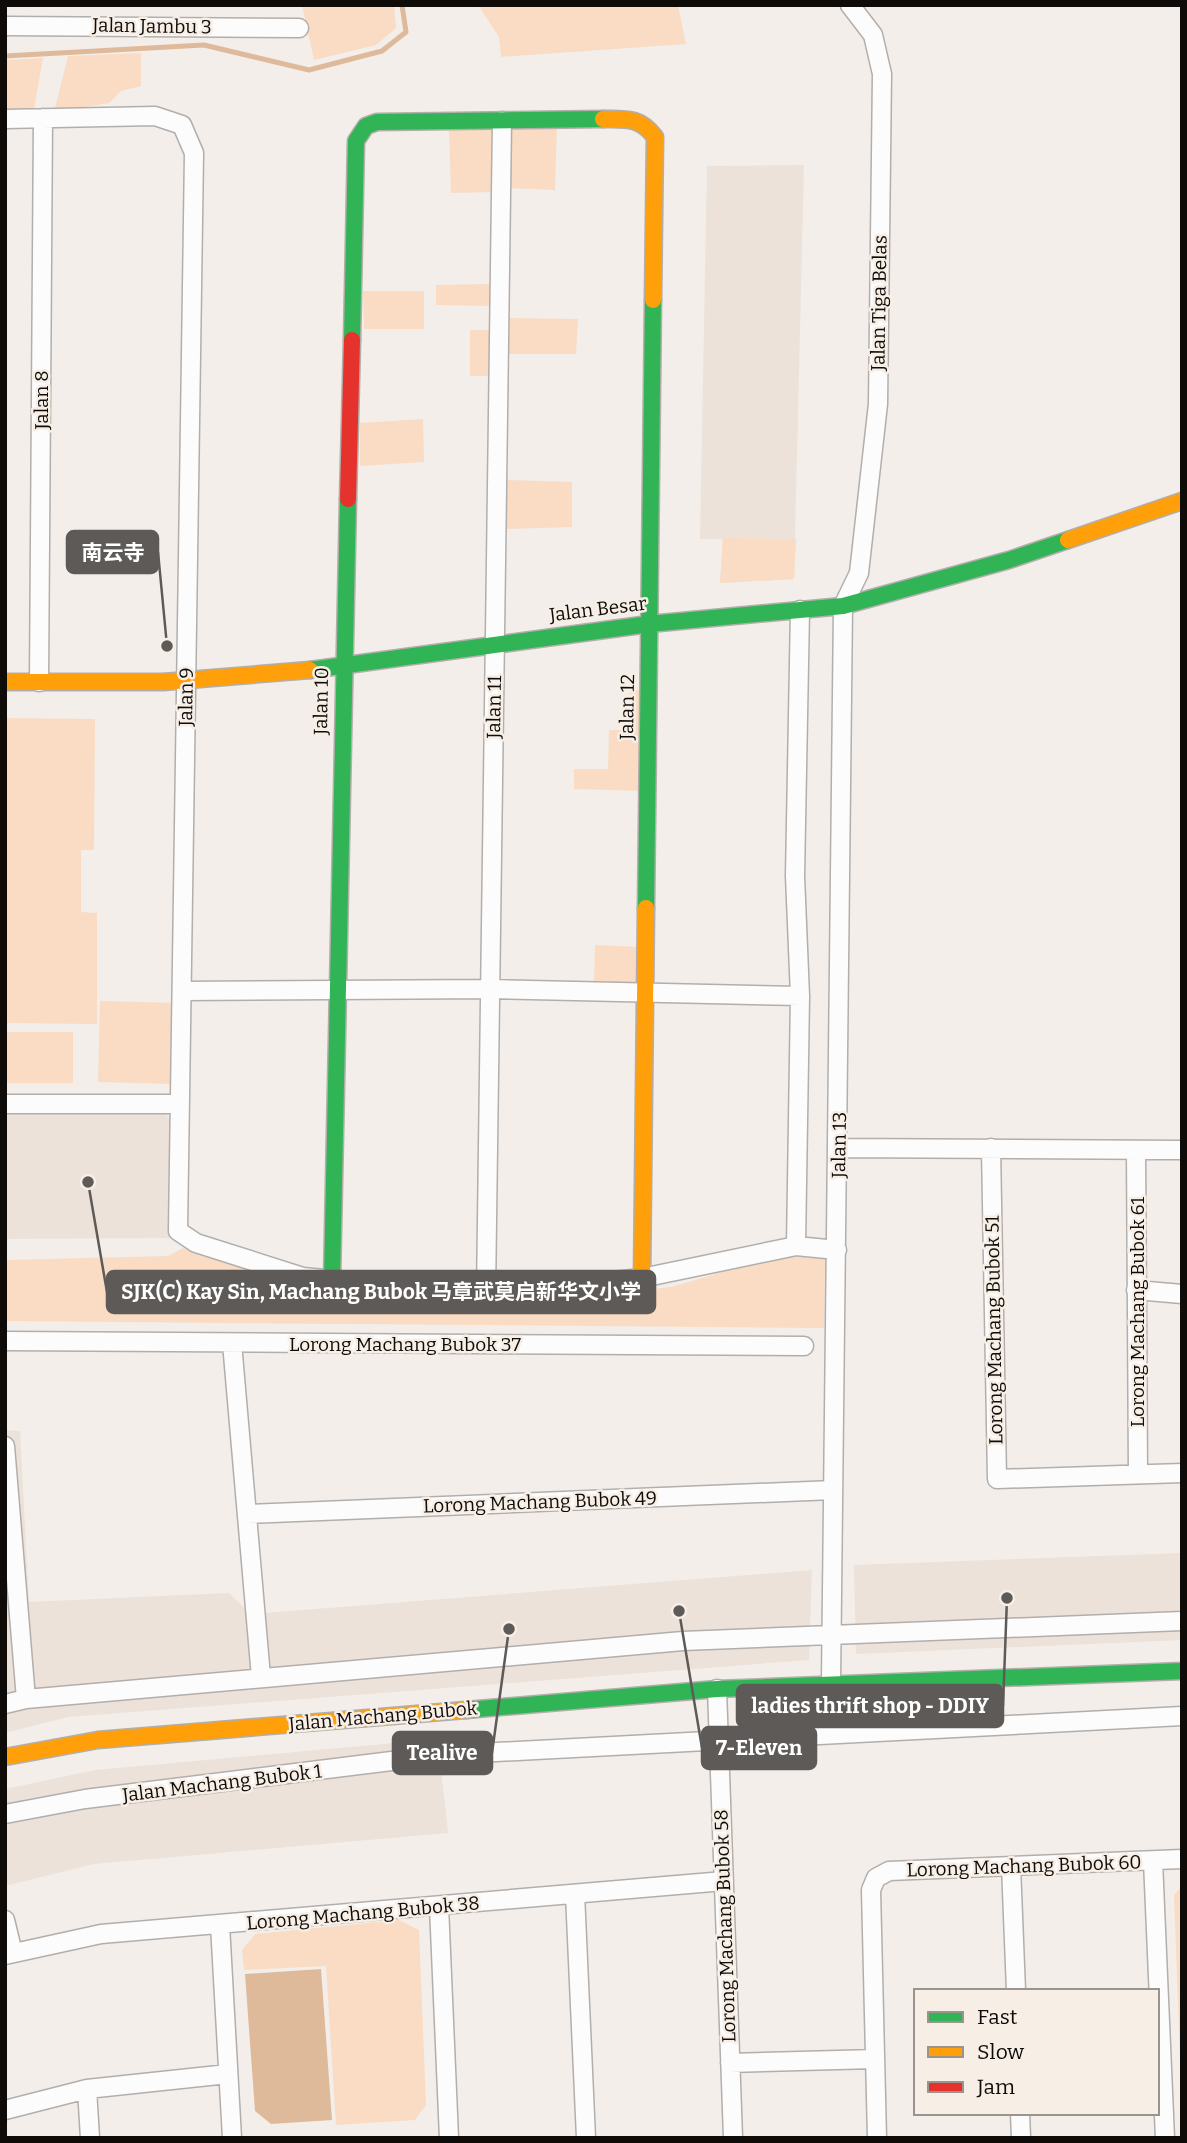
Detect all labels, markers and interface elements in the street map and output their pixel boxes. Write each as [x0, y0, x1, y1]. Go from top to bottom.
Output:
street label: Jalan Jambu 3 [91, 13, 212, 39]
street label: Jalan Tiga Belas [866, 235, 892, 372]
street label: Jalan 8 [30, 370, 53, 431]
callout: 南云寺 [67, 531, 158, 573]
text: 南云寺 [82, 540, 145, 566]
street label: Jalan Besar [547, 592, 649, 627]
street label: Jalan 9 [174, 667, 198, 728]
street label: Jalan 10 [309, 667, 333, 736]
street label: Jalan 12 [615, 674, 639, 741]
street label: Jalan 11 [482, 675, 506, 740]
street label: Jalan 13 [827, 1112, 851, 1179]
street label: Lorong Machang Bubok 61 [1126, 1197, 1149, 1427]
street label: Lorong Machang Bubok 51 [980, 1215, 1008, 1445]
callout: SJK(C) Kay Sin, Machang Bubok 马章武莫启新华文小学 [107, 1271, 655, 1313]
text: SJK(C) Kay Sin, Machang Bubok 马章武莫启新华文小学 [121, 1279, 641, 1305]
street label: Lorong Machang Bubok 37 [289, 1333, 522, 1356]
street label: Lorong Machang Bubok 49 [423, 1486, 657, 1518]
callout: ladies thrift shop - DDIY [737, 1685, 1003, 1727]
text: ladies thrift shop - DDIY [751, 1693, 989, 1719]
street label: Jalan Machang Bubok [287, 1696, 478, 1736]
callout: 7-Eleven [702, 1727, 816, 1769]
callout: Tealive [393, 1732, 492, 1774]
text: 7-Eleven [716, 1735, 803, 1761]
text: Tealive [407, 1740, 477, 1766]
street label: Jalan Machang Bubok 1 [120, 1759, 323, 1807]
street label: Lorong Machang Bubok 58 [709, 1809, 741, 2043]
street label: Lorong Machang Bubok 60 [906, 1850, 1142, 1882]
street label: Lorong Machang Bubok 38 [245, 1891, 481, 1935]
legend [914, 1989, 1159, 2115]
text: Fast [977, 2004, 1018, 2030]
text: Slow [977, 2039, 1024, 2065]
text: Jam [976, 2074, 1015, 2100]

